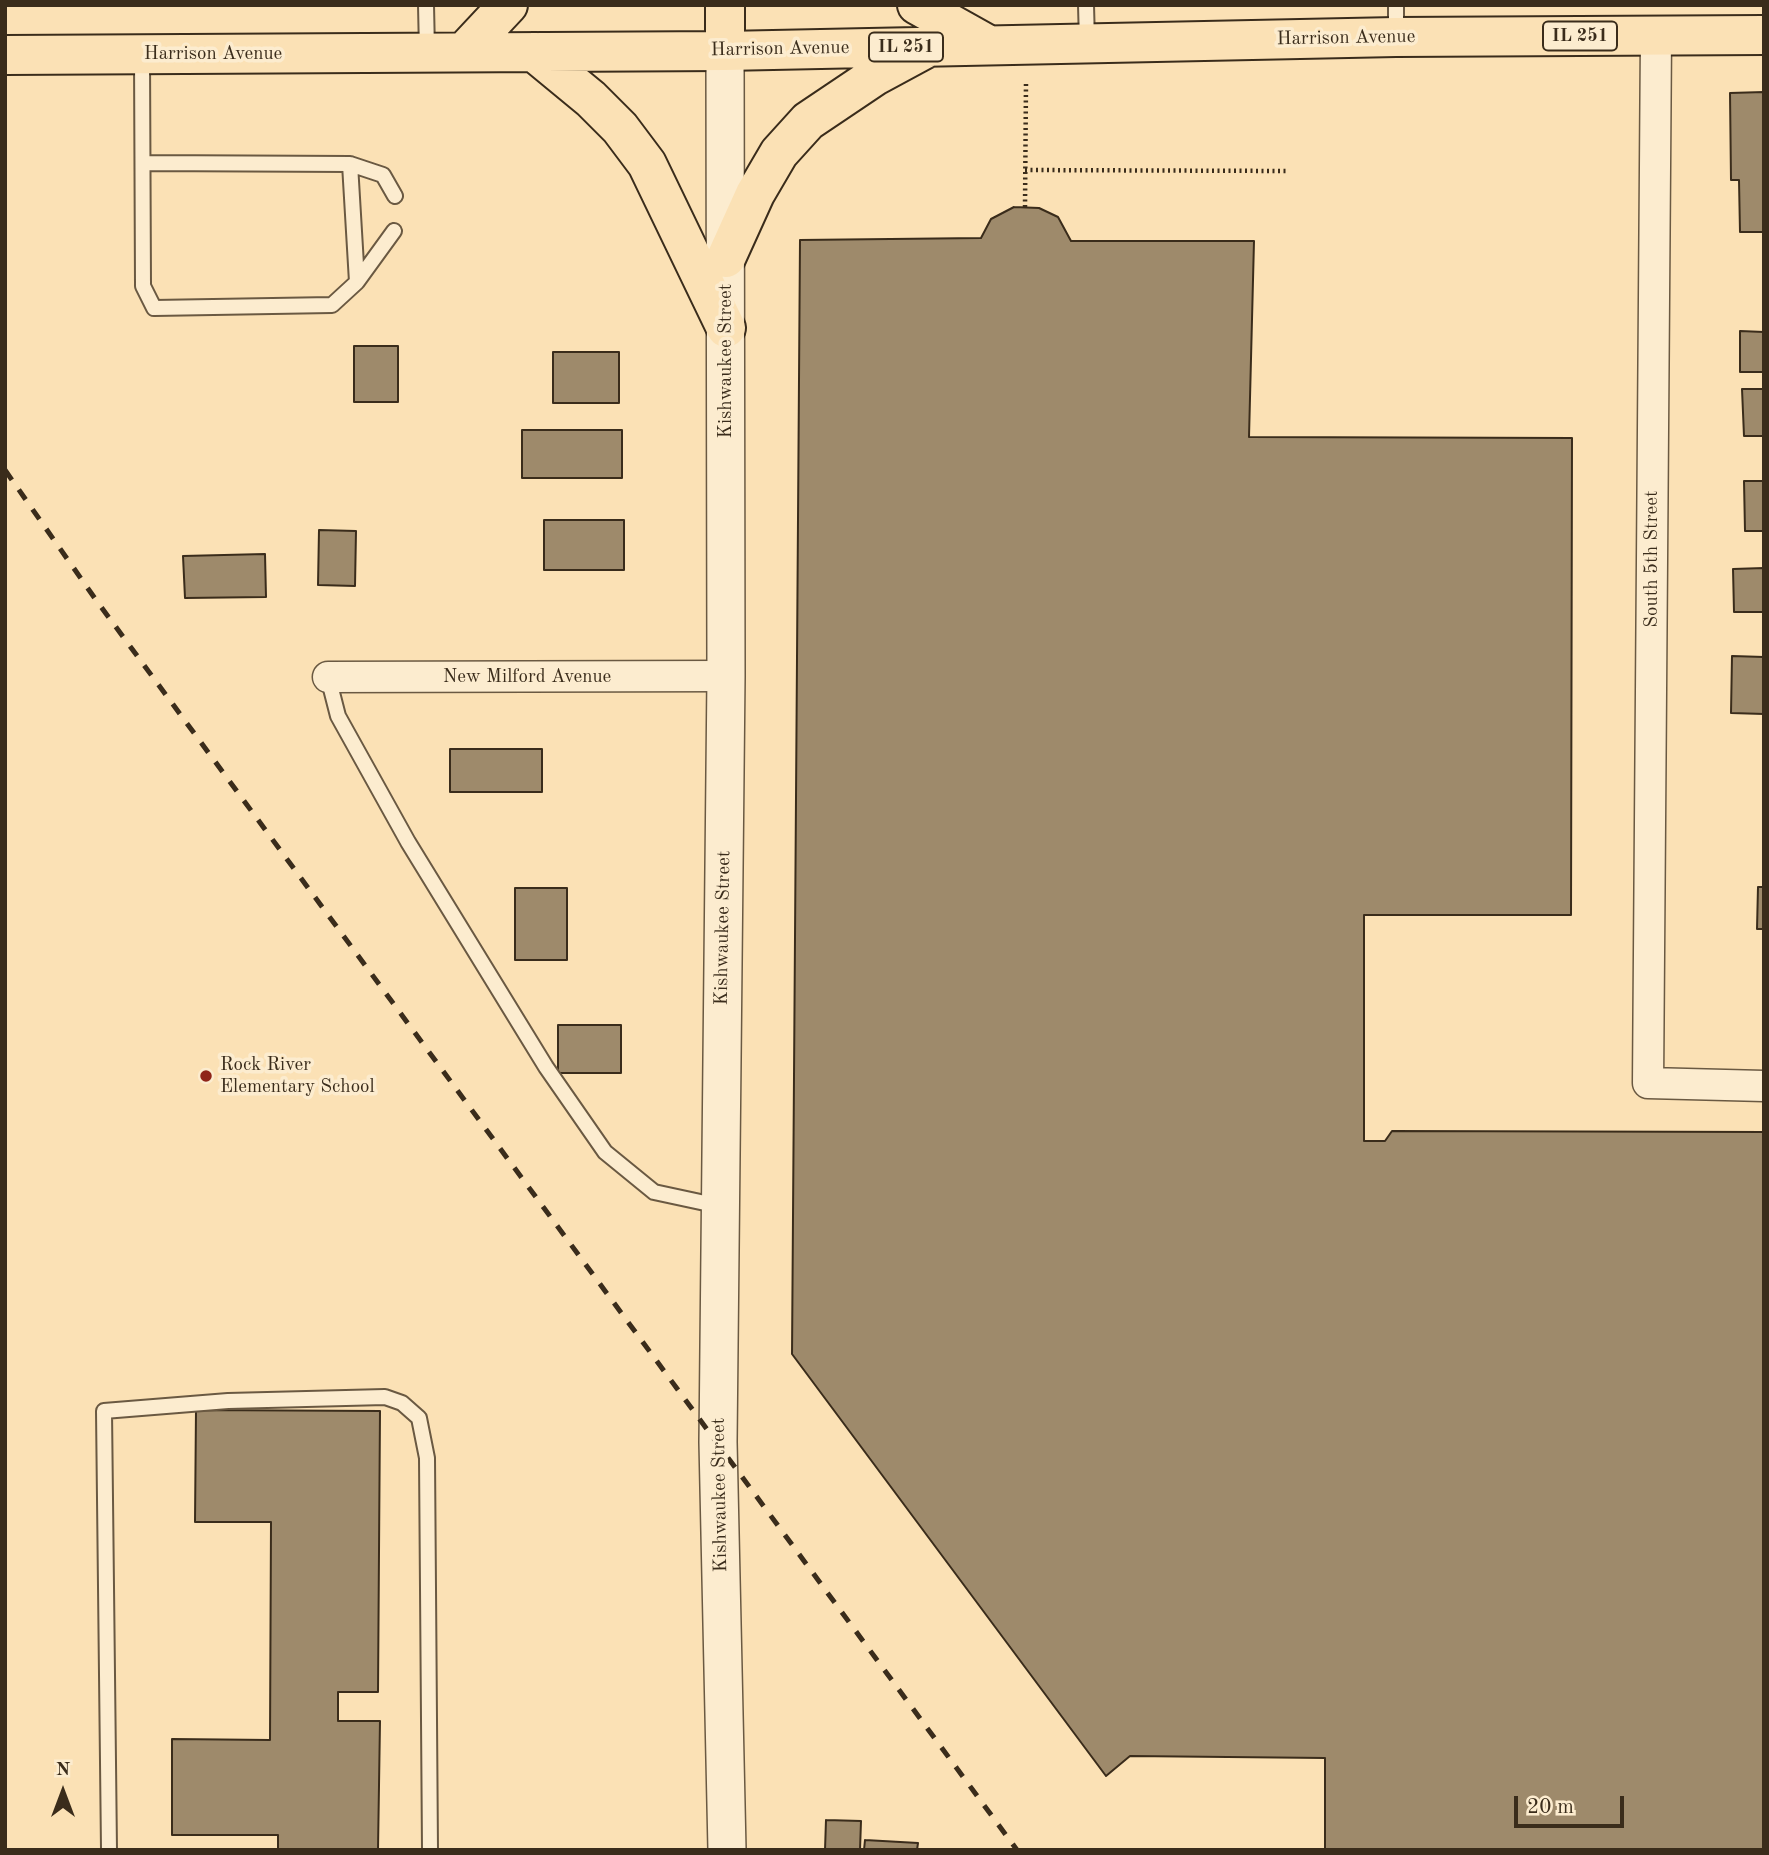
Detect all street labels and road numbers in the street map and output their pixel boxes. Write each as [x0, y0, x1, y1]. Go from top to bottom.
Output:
road number: IL 251 [1543, 22, 1617, 51]
street label: Harrison Avenue [1276, 25, 1416, 51]
road number: IL 251 [869, 32, 943, 62]
street label: Harrison Avenue [710, 36, 850, 62]
street label: Harrison Avenue [144, 43, 282, 65]
street label: Kishwaukee Street [715, 284, 737, 438]
street label: South 5th Street [1641, 490, 1663, 628]
street label: New Milford Avenue [443, 666, 611, 688]
street label: Kishwaukee Street [710, 850, 736, 1006]
street label: Kishwaukee Street [707, 1417, 733, 1573]

